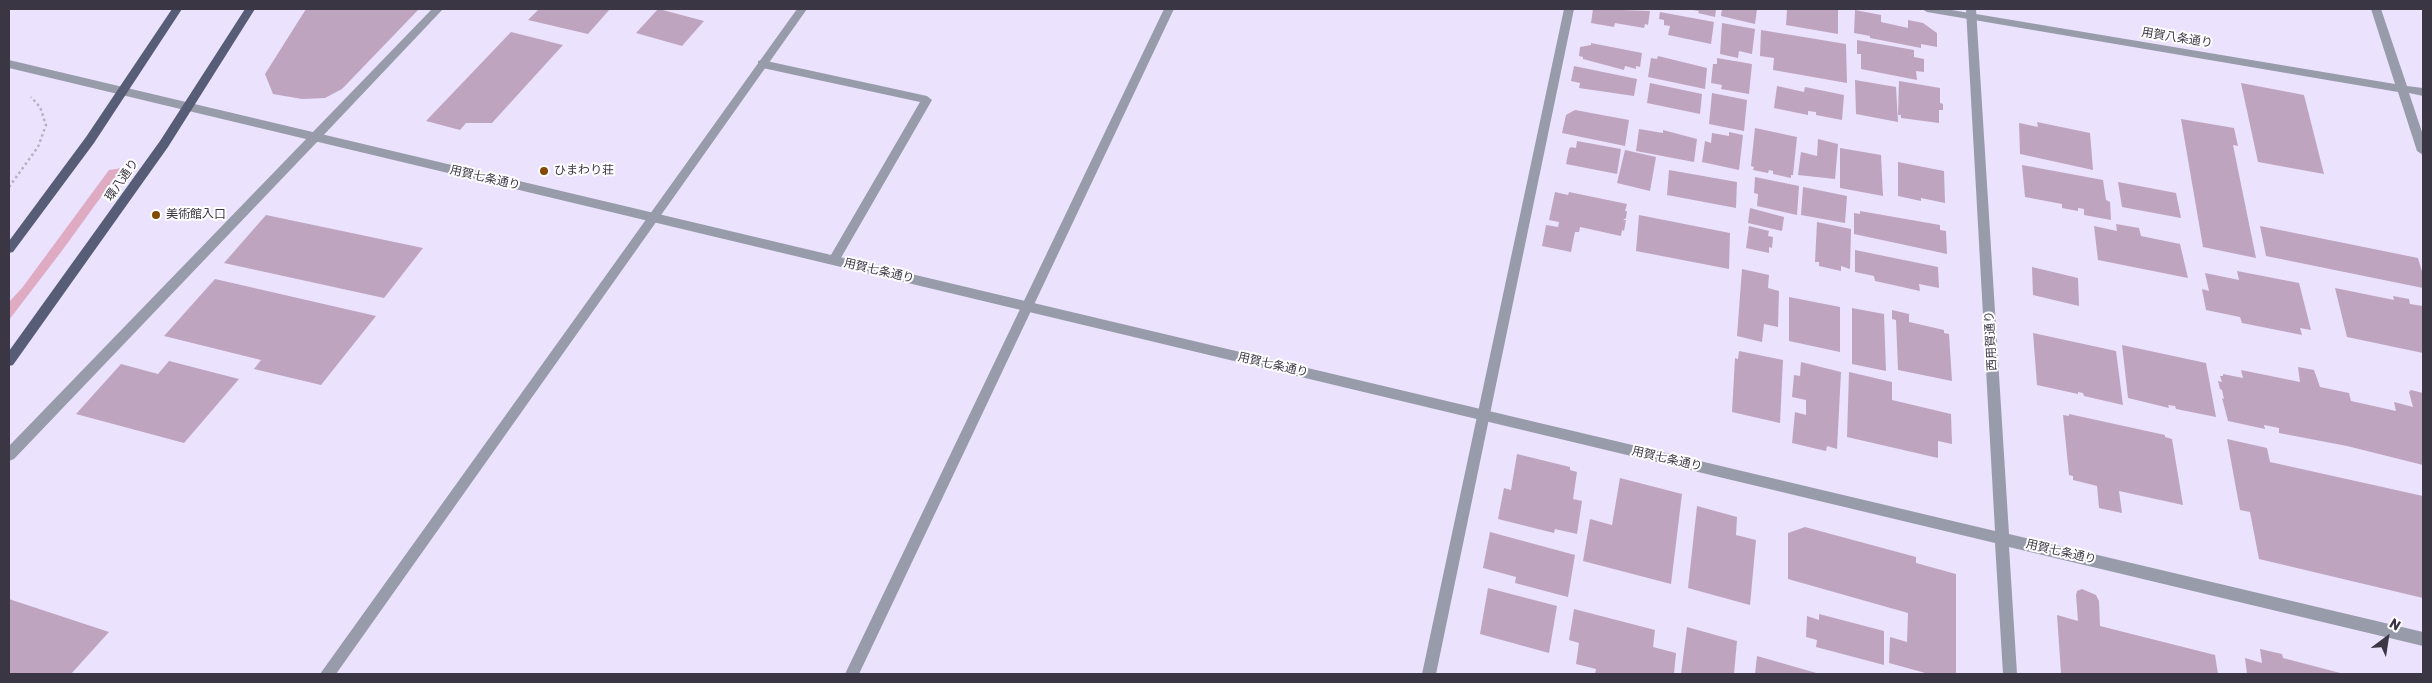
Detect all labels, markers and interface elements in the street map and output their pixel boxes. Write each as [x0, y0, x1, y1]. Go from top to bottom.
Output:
street label: 用賀八条通り [2140, 25, 2214, 51]
street label: 環八通り [102, 156, 142, 204]
street label: 用賀七条通り [448, 163, 522, 193]
place label: ひまわり荘 [554, 164, 614, 178]
marker: ひまわり荘 [538, 165, 550, 177]
place label: 美術館入口 [166, 208, 226, 222]
marker: 美術館入口 [150, 209, 162, 221]
street label: 用賀七条通り [842, 256, 916, 286]
street label: 西用賀通り [1982, 311, 2000, 371]
street label: 用賀七条通り [1236, 350, 1310, 380]
street label: 用賀七条通り [1630, 444, 1704, 474]
street label: 用賀七条通り [2024, 537, 2098, 567]
north arrow [2362, 613, 2412, 663]
text: N [2386, 615, 2404, 635]

